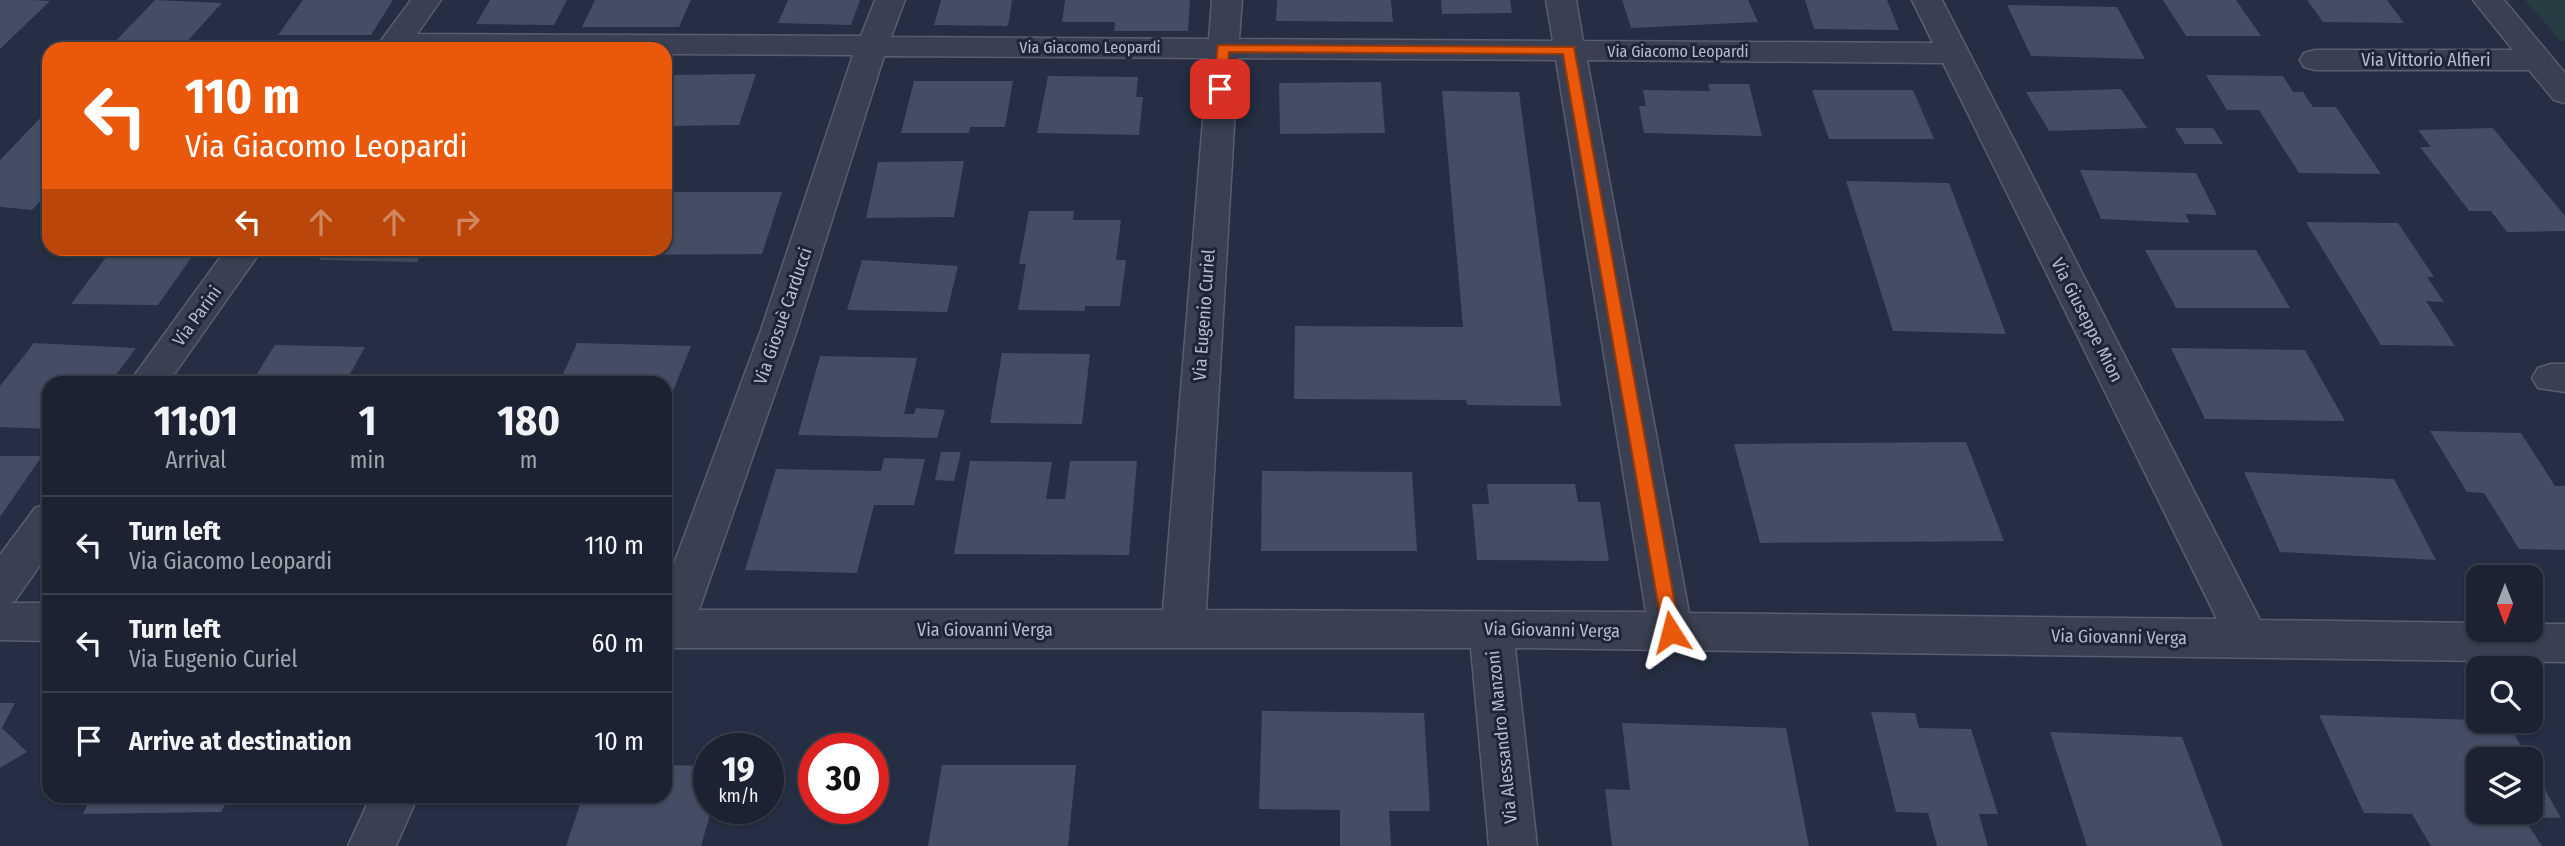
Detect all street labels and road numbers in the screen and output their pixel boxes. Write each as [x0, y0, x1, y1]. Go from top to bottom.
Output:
street label: Via Giacomo Leopardi [1019, 38, 1161, 57]
street label: Via Giacomo Leopardi [1607, 42, 1749, 61]
street label: Via Vittorio Alfieri [2361, 49, 2491, 71]
street label: Via Giosuè Carducci [749, 245, 817, 387]
street label: Via Eugenio Curiel [1188, 248, 1220, 382]
street label: Via Giuseppe Mion [2046, 254, 2128, 386]
street label: Via Parini [168, 282, 226, 350]
street label: Via Giovanni Verga [1484, 618, 1620, 642]
street label: Via Giovanni Verga [917, 619, 1053, 641]
street label: Via Giovanni Verga [2051, 625, 2187, 649]
street label: Via Alessandro Manzoni [1482, 649, 1522, 825]

